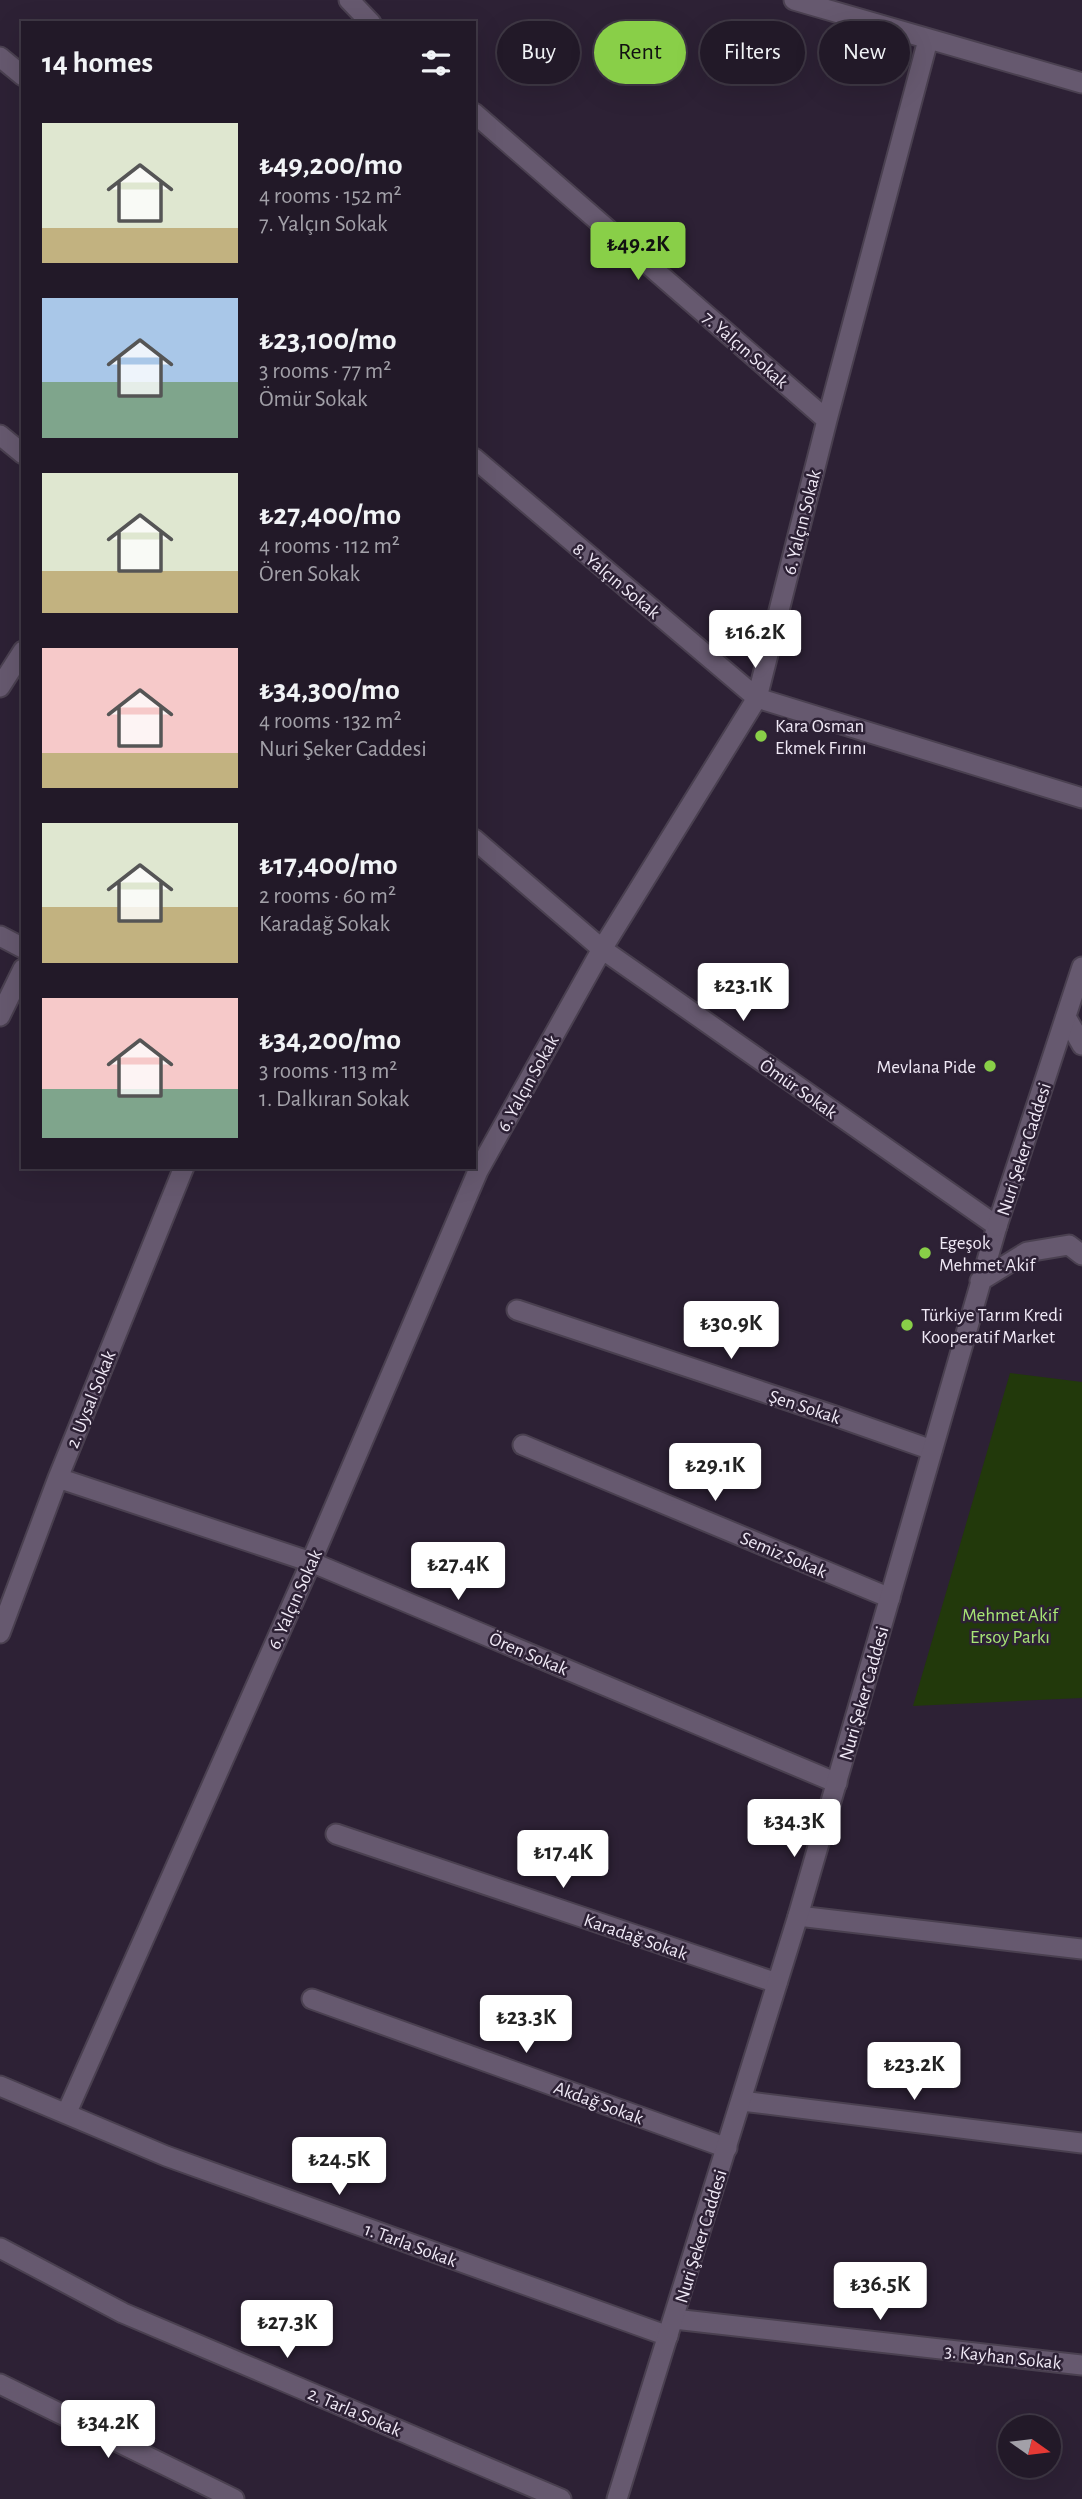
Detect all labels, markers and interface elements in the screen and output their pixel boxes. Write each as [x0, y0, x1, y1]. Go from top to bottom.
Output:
chip: Buy [497, 21, 580, 84]
chip: Rent [594, 21, 686, 84]
chip: Filters [700, 21, 805, 84]
chip: New [819, 21, 910, 84]
icon: filters [417, 44, 455, 82]
text: 14 homes [42, 48, 153, 78]
text: ₺49,200/mo [259, 150, 403, 180]
icon: home [98, 151, 182, 235]
text: 4 rooms · 152 m² [259, 185, 402, 208]
text: 7. Yalçın Sokak [259, 213, 388, 236]
pin: ₺49.2K [581, 222, 695, 282]
text: ₺49.2K [606, 233, 670, 256]
street label: 7. Yalçın Sokak [699, 308, 792, 392]
text: ₺23,100/mo [259, 325, 397, 355]
icon: home [98, 326, 182, 410]
text: 3 rooms · 77 m² [259, 360, 391, 383]
text: Ömür Sokak [259, 388, 368, 411]
street label: 6. Yalçın Sokak [780, 468, 825, 577]
text: ₺27,400/mo [259, 500, 401, 530]
icon: home [98, 501, 182, 585]
text: 4 rooms · 112 m² [259, 535, 400, 558]
street label: 8. Yalçın Sokak [569, 539, 663, 623]
text: Ören Sokak [259, 563, 360, 586]
pin: ₺16.2K [698, 610, 812, 670]
text: ₺16.2K [725, 621, 785, 644]
text: ₺34,300/mo [259, 675, 400, 705]
icon: home [98, 676, 182, 760]
text: 4 rooms · 132 m² [259, 710, 401, 733]
place label: Kara Osman Ekmek Fırını [775, 717, 867, 758]
marker: Kara Osman Ekmek Fırını [753, 728, 769, 744]
text: Nuri Şeker Caddesi [259, 738, 427, 761]
text: ₺17,400/mo [259, 850, 398, 880]
icon: home [98, 851, 182, 935]
text: 2 rooms · 60 m² [259, 885, 396, 908]
text: Karadağ Sokak [259, 913, 390, 936]
pin: ₺23.1K [686, 964, 800, 1023]
text: ₺23.1K [714, 974, 772, 997]
text: ₺34,200/mo [259, 1025, 401, 1055]
icon: home [98, 1026, 182, 1110]
street label: 6. Yalçın Sokak [494, 1032, 563, 1135]
street label: Ömür Sokak [756, 1055, 841, 1123]
place label: Mevlana Pide [877, 1058, 976, 1077]
marker: Mevlana Pide [982, 1058, 998, 1074]
text: 3 rooms · 113 m² [259, 1060, 397, 1083]
street label: Nuri Şeker Caddesi [994, 1081, 1055, 1218]
text: 1. Dalkıran Sokak [259, 1088, 409, 1111]
place label: Egeşok Mehmet Akif [939, 1234, 1036, 1275]
marker: Egeşok Mehmet Akif [917, 1245, 933, 1261]
pin: ₺30.9K [674, 1302, 788, 1361]
place label: Türkiye Tarım Kredi Kooperatif Market [921, 1306, 1063, 1347]
text: ₺30.9K [700, 1312, 762, 1335]
marker: Türkiye Tarım Kredi Kooperatif Market [899, 1317, 915, 1333]
street label: 2. Uysal Sokak [63, 1348, 120, 1451]
street label: Şen Sokak [766, 1387, 843, 1428]
pin: ₺29.1K [658, 1444, 772, 1503]
text: ₺29.1K [685, 1454, 745, 1477]
street label: Semiz Sokak [737, 1529, 830, 1582]
pin: ₺27.4K [401, 1542, 515, 1602]
street label: 6. Yalçın Sokak [265, 1546, 326, 1652]
text: ₺27.4K [427, 1553, 489, 1576]
park label: Mehmet Akif Ersoy Parkı [962, 1606, 1059, 1647]
street label: Nuri Şeker Caddesi [836, 1624, 893, 1763]
street label: Ören Sokak [486, 1628, 571, 1680]
pin: ₺34.3K [737, 1800, 851, 1859]
text: ₺34.3K [764, 1810, 824, 1833]
pin: ₺17.4K [506, 1830, 620, 1890]
text: ₺17.4K [533, 1841, 593, 1864]
street label: Karadağ Sokak [581, 1911, 690, 1964]
pin: ₺23.3K [469, 1996, 583, 2055]
text: ₺23.3K [496, 2006, 556, 2029]
pin: ₺23.2K [857, 2042, 971, 2102]
text: ₺23.2K [883, 2053, 945, 2076]
street label: Akdağ Sokak [551, 2078, 646, 2129]
pin: ₺24.5K [282, 2138, 396, 2197]
text: ₺24.5K [308, 2148, 370, 2171]
street label: Nuri Şeker Caddesi [672, 2167, 731, 2305]
street label: 1. Tarla Sokak [362, 2220, 460, 2271]
pin: ₺36.5K [823, 2262, 937, 2322]
text: ₺36.5K [850, 2273, 910, 2296]
pin: ₺27.3K [230, 2300, 344, 2360]
text: ₺27.3K [257, 2311, 317, 2334]
street label: 3. Kayhan Sokak [944, 2342, 1062, 2373]
street label: 2. Tarla Sokak [305, 2384, 404, 2441]
pin: ₺34.2K [51, 2400, 165, 2460]
text: ₺34.2K [77, 2411, 139, 2434]
north arrow [998, 2415, 1060, 2478]
map controls [998, 2415, 1061, 2478]

